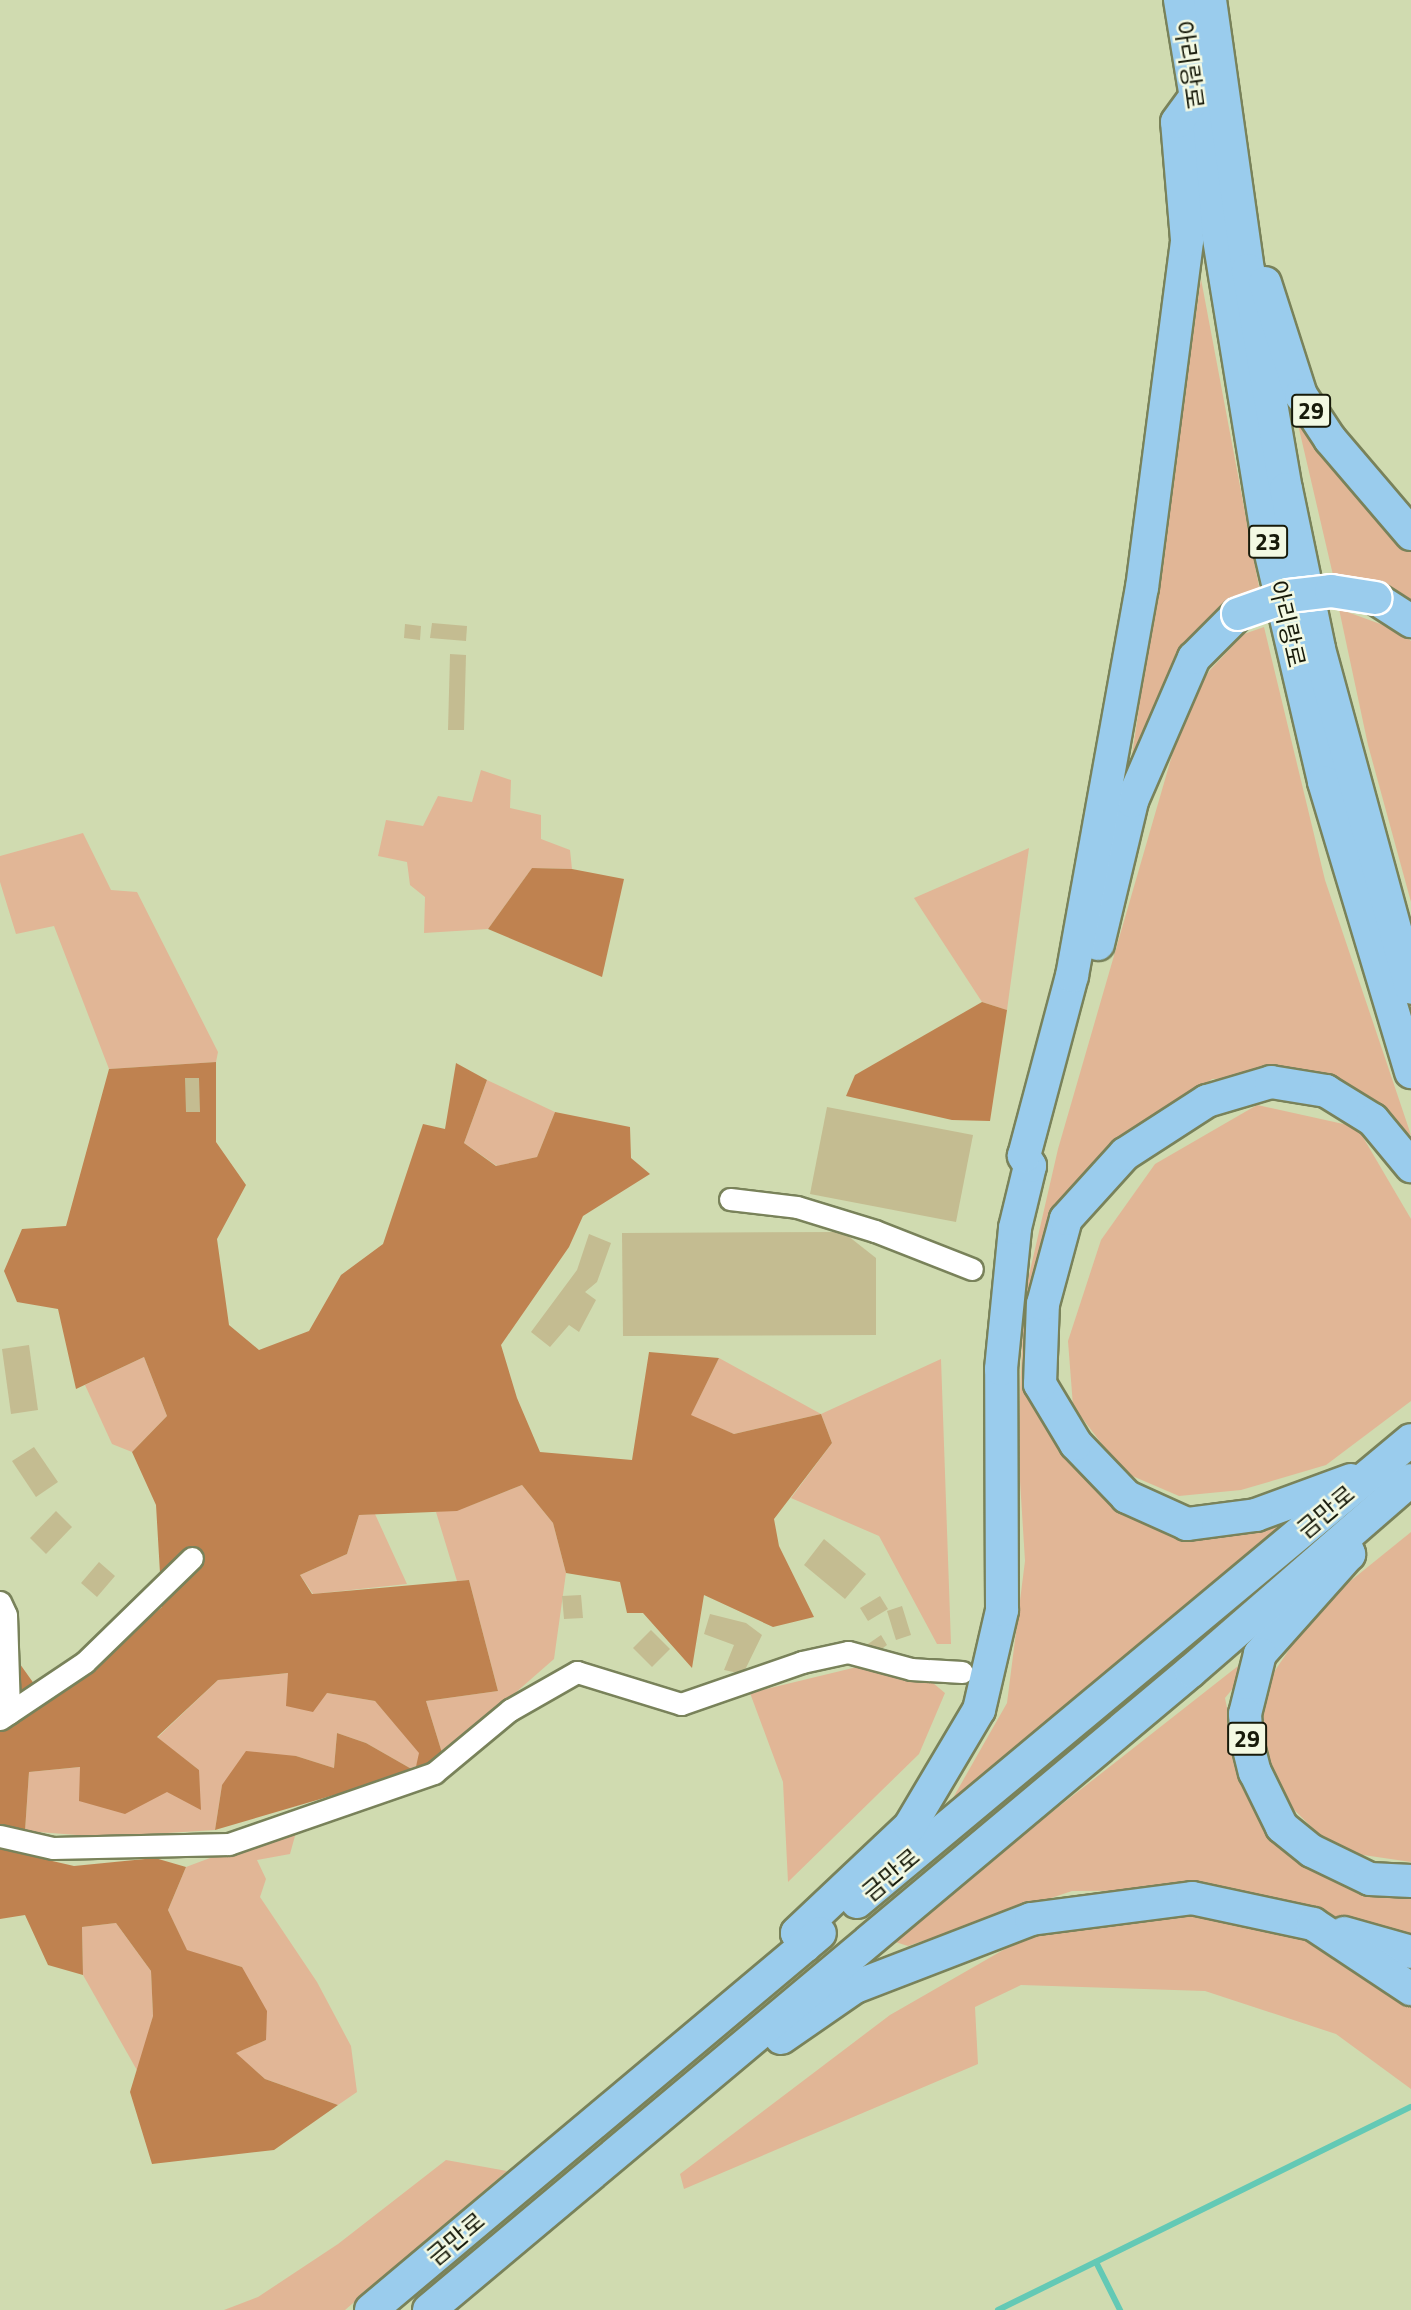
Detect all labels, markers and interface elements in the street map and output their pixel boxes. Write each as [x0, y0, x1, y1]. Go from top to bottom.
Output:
street label: 아리랑로 [1169, 19, 1209, 111]
road number: 29 [1290, 392, 1332, 430]
road number: 23 [1247, 522, 1289, 562]
street label: 아리랑로 [1263, 578, 1311, 670]
street label: 금만로 [1291, 1480, 1361, 1544]
road number: 29 [1226, 1720, 1268, 1758]
street label: 금만로 [856, 1843, 926, 1907]
street label: 금만로 [421, 2207, 491, 2271]

